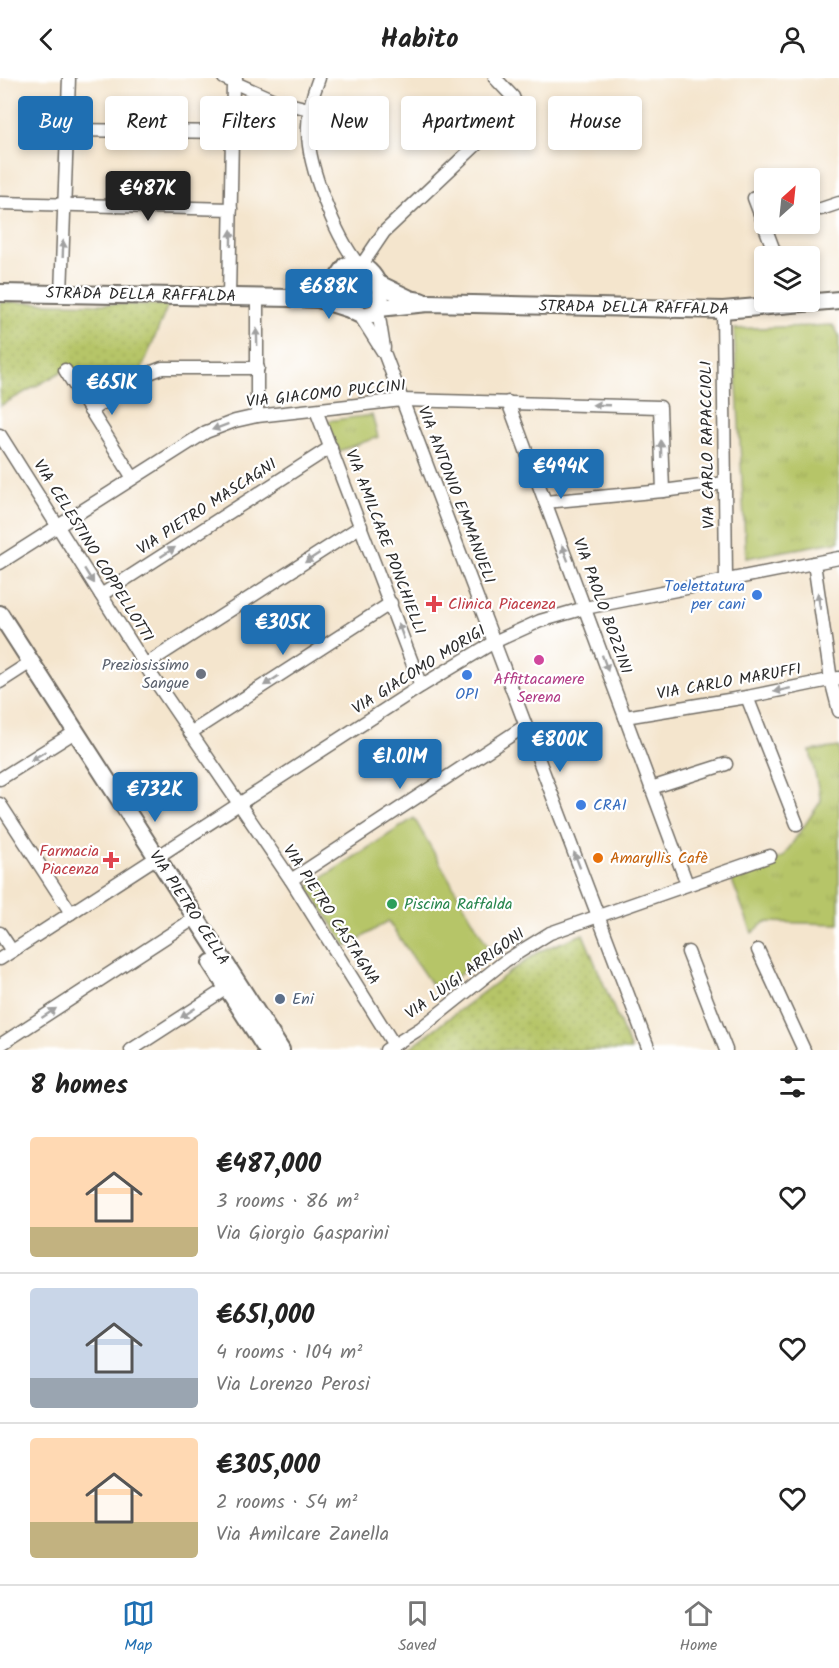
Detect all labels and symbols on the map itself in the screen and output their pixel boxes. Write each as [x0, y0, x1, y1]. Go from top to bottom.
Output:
north arrow [754, 168, 820, 234]
pin: €487K [106, 171, 190, 222]
one-way arrow [226, 229, 235, 248]
one-way arrow [59, 240, 68, 259]
pin: €688K [287, 269, 371, 320]
street label: STRADA DELLA RAFFALDA [46, 281, 237, 309]
street label: STRADA DELLA RAFFALDA [539, 294, 730, 322]
one-way arrow [253, 327, 262, 346]
street label: VIA CARLO RAPACCIOLI [694, 361, 722, 529]
pin: €651K [70, 365, 154, 416]
street label: VIA GIACOMO PUCCINI [245, 373, 407, 415]
one-way arrow [592, 401, 611, 410]
street label: VIA ANTONIO EMMANUELI [411, 403, 501, 587]
one-way arrow [211, 422, 229, 432]
one-way arrow [657, 440, 666, 459]
street label: VIA AMILCARE PONCHIELLI [338, 446, 432, 638]
pin: €494K [519, 449, 603, 500]
street label: VIA PIETRO MASCAGNI [132, 452, 282, 562]
street label: VIA CELESTINO COPPELLOTTI [26, 455, 160, 647]
street label: VIA PAOLO BOZZINI [566, 534, 638, 678]
one-way arrow [560, 544, 570, 562]
one-way arrow [160, 546, 176, 557]
one-way arrow [303, 552, 320, 563]
one-way arrow [84, 567, 95, 584]
place label: Toelettatura per cani [664, 574, 746, 617]
marker: Toelettatura per cani [750, 588, 764, 602]
one-way arrow [815, 591, 824, 610]
place label: Clinica Piacenza [448, 592, 556, 617]
marker: Clinica Piacenza [425, 595, 443, 613]
pin: €305K [241, 605, 325, 656]
street label: VIA GIACOMO MORIGI [347, 619, 491, 721]
one-way arrow [396, 622, 406, 640]
place label: Preziosissimo Sangue [102, 653, 189, 696]
marker: Affittacamere Serena [532, 653, 546, 667]
one-way arrow [601, 654, 611, 672]
street label: VIA CARLO MARUFFI [655, 657, 803, 707]
marker: Preziosissimo Sangue [194, 667, 208, 681]
place label: Affittacamere Serena [493, 667, 585, 710]
marker: OPI [460, 668, 474, 682]
one-way arrow [263, 675, 280, 686]
place label: OPI [455, 682, 479, 707]
one-way arrow [772, 686, 791, 695]
pin: €800K [518, 722, 602, 773]
pin: €1.01M [351, 739, 449, 790]
one-way arrow [30, 750, 46, 761]
pin: €732K [113, 772, 197, 823]
place label: CRAI [593, 793, 627, 818]
marker: CRAI [574, 798, 588, 812]
place label: Farmacia Piacenza [39, 839, 99, 882]
street label: VIA PIETRO CASTAGNA [276, 840, 386, 990]
street label: VIA PIETRO CELLA [142, 845, 236, 971]
place label: Amaryllis Cafè [610, 846, 708, 871]
one-way arrow [572, 851, 582, 869]
marker: Amaryllis Cafè [591, 851, 605, 865]
marker: Farmacia Piacenza [104, 853, 118, 867]
place label: Piscina Raffalda [404, 892, 512, 917]
marker: Piscina Raffalda [385, 897, 399, 911]
street label: VIA LUIGI ARRIGONI [400, 922, 530, 1026]
place label: Eni [292, 987, 315, 1012]
marker: Eni [273, 992, 287, 1006]
one-way arrow [41, 1008, 57, 1019]
one-way arrow [179, 1008, 196, 1019]

